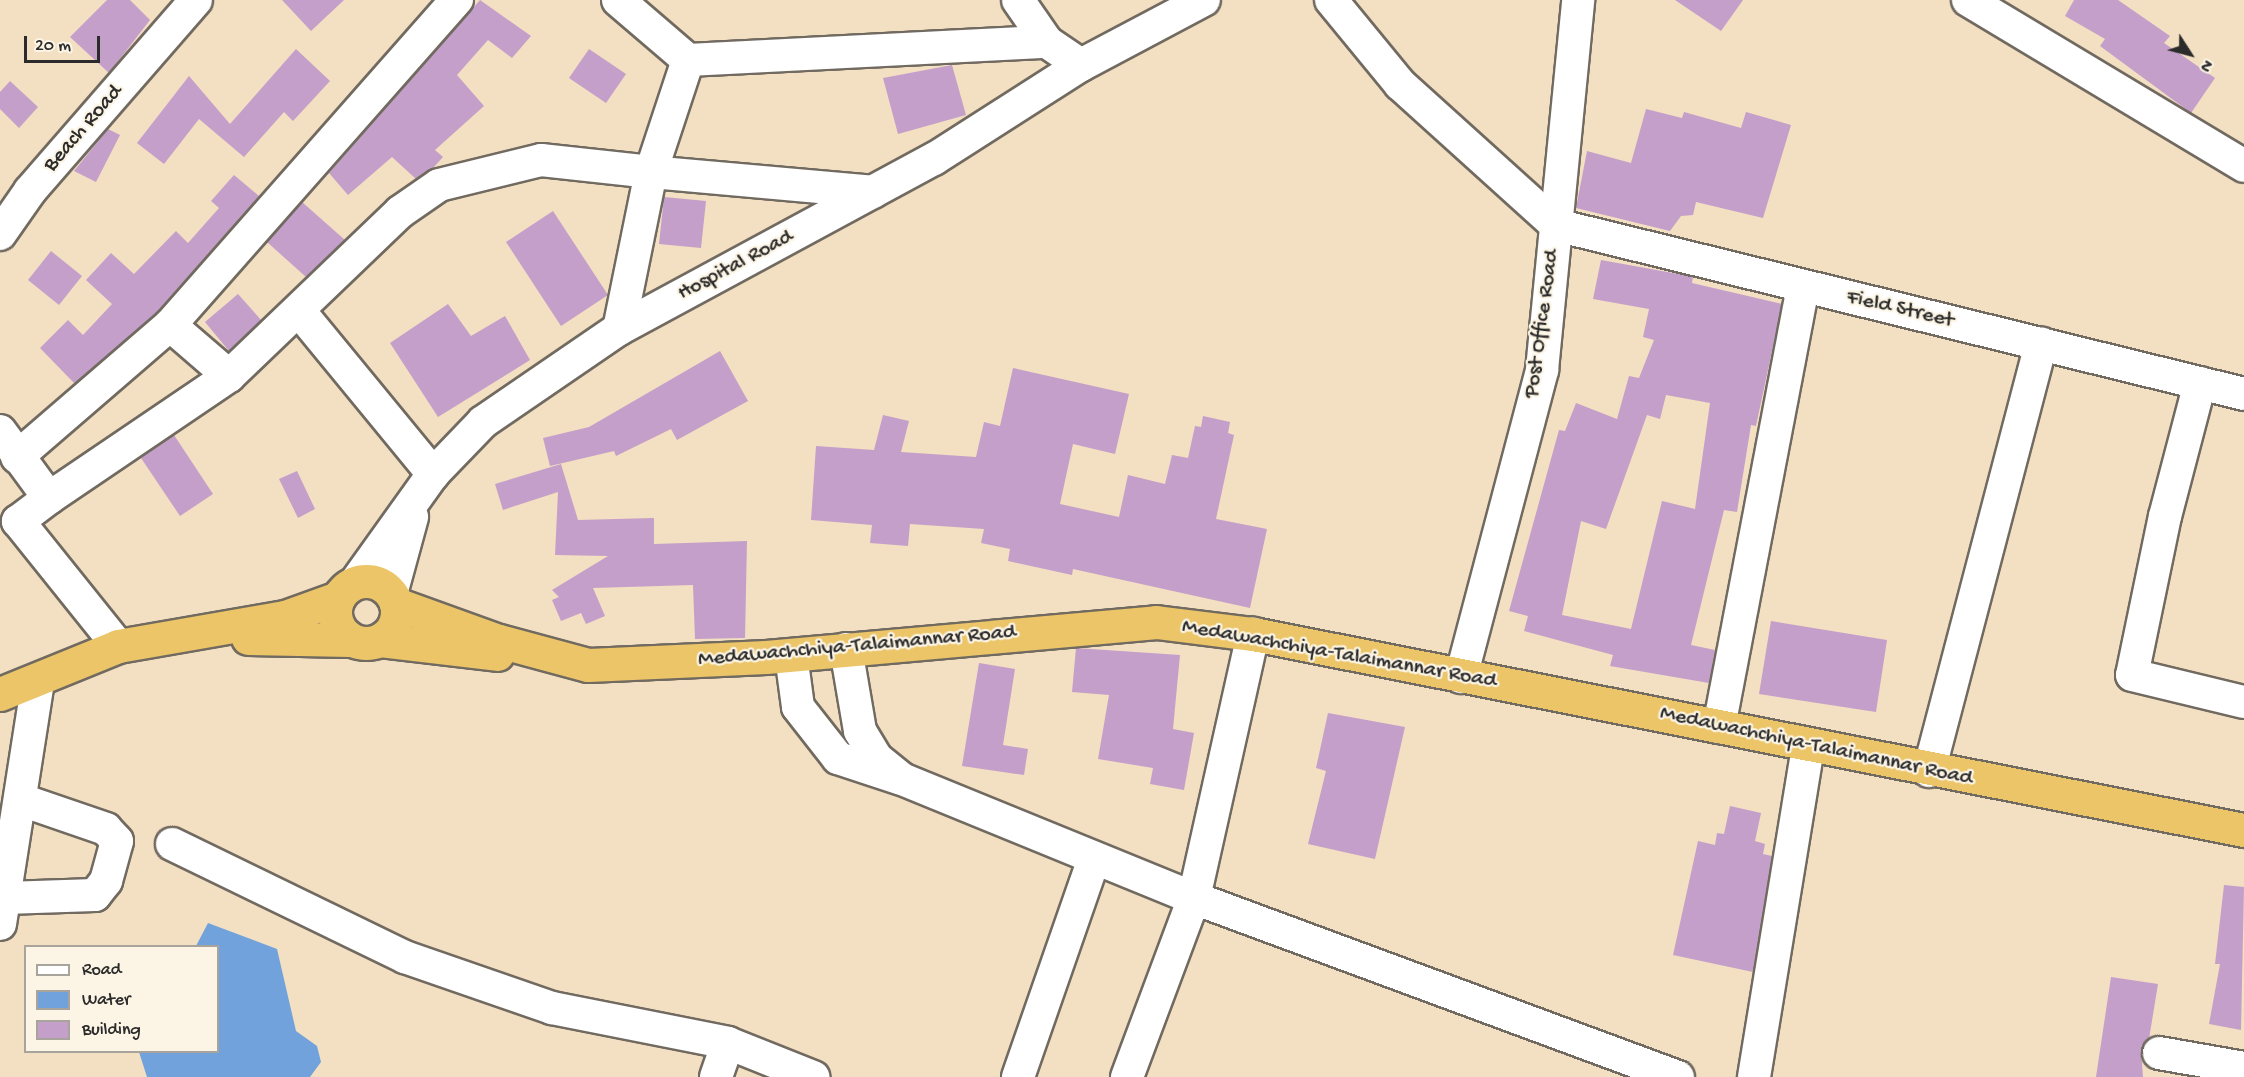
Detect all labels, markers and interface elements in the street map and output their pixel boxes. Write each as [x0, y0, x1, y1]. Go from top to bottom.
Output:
scale bar [27, 24, 104, 62]
north arrow [2160, 24, 2220, 84]
text: 20 m [35, 36, 71, 57]
text: N [2194, 55, 2216, 75]
street label: Beach Road [39, 80, 129, 178]
street label: Hospital Road [674, 225, 798, 307]
street label: Post Office Road [1520, 248, 1566, 400]
street label: Field Street [1844, 285, 1956, 335]
street label: Medawachchiya-Talaimannar Road [1180, 614, 1498, 696]
street label: Medawachchiya-Talaimannar Road [697, 620, 1017, 674]
street label: Medawachchiya-Talaimannar Road [1657, 701, 1975, 793]
legend [24, 945, 219, 1053]
text: Road [82, 960, 121, 981]
text: Water [82, 990, 130, 1011]
text: Building [82, 1020, 141, 1041]

